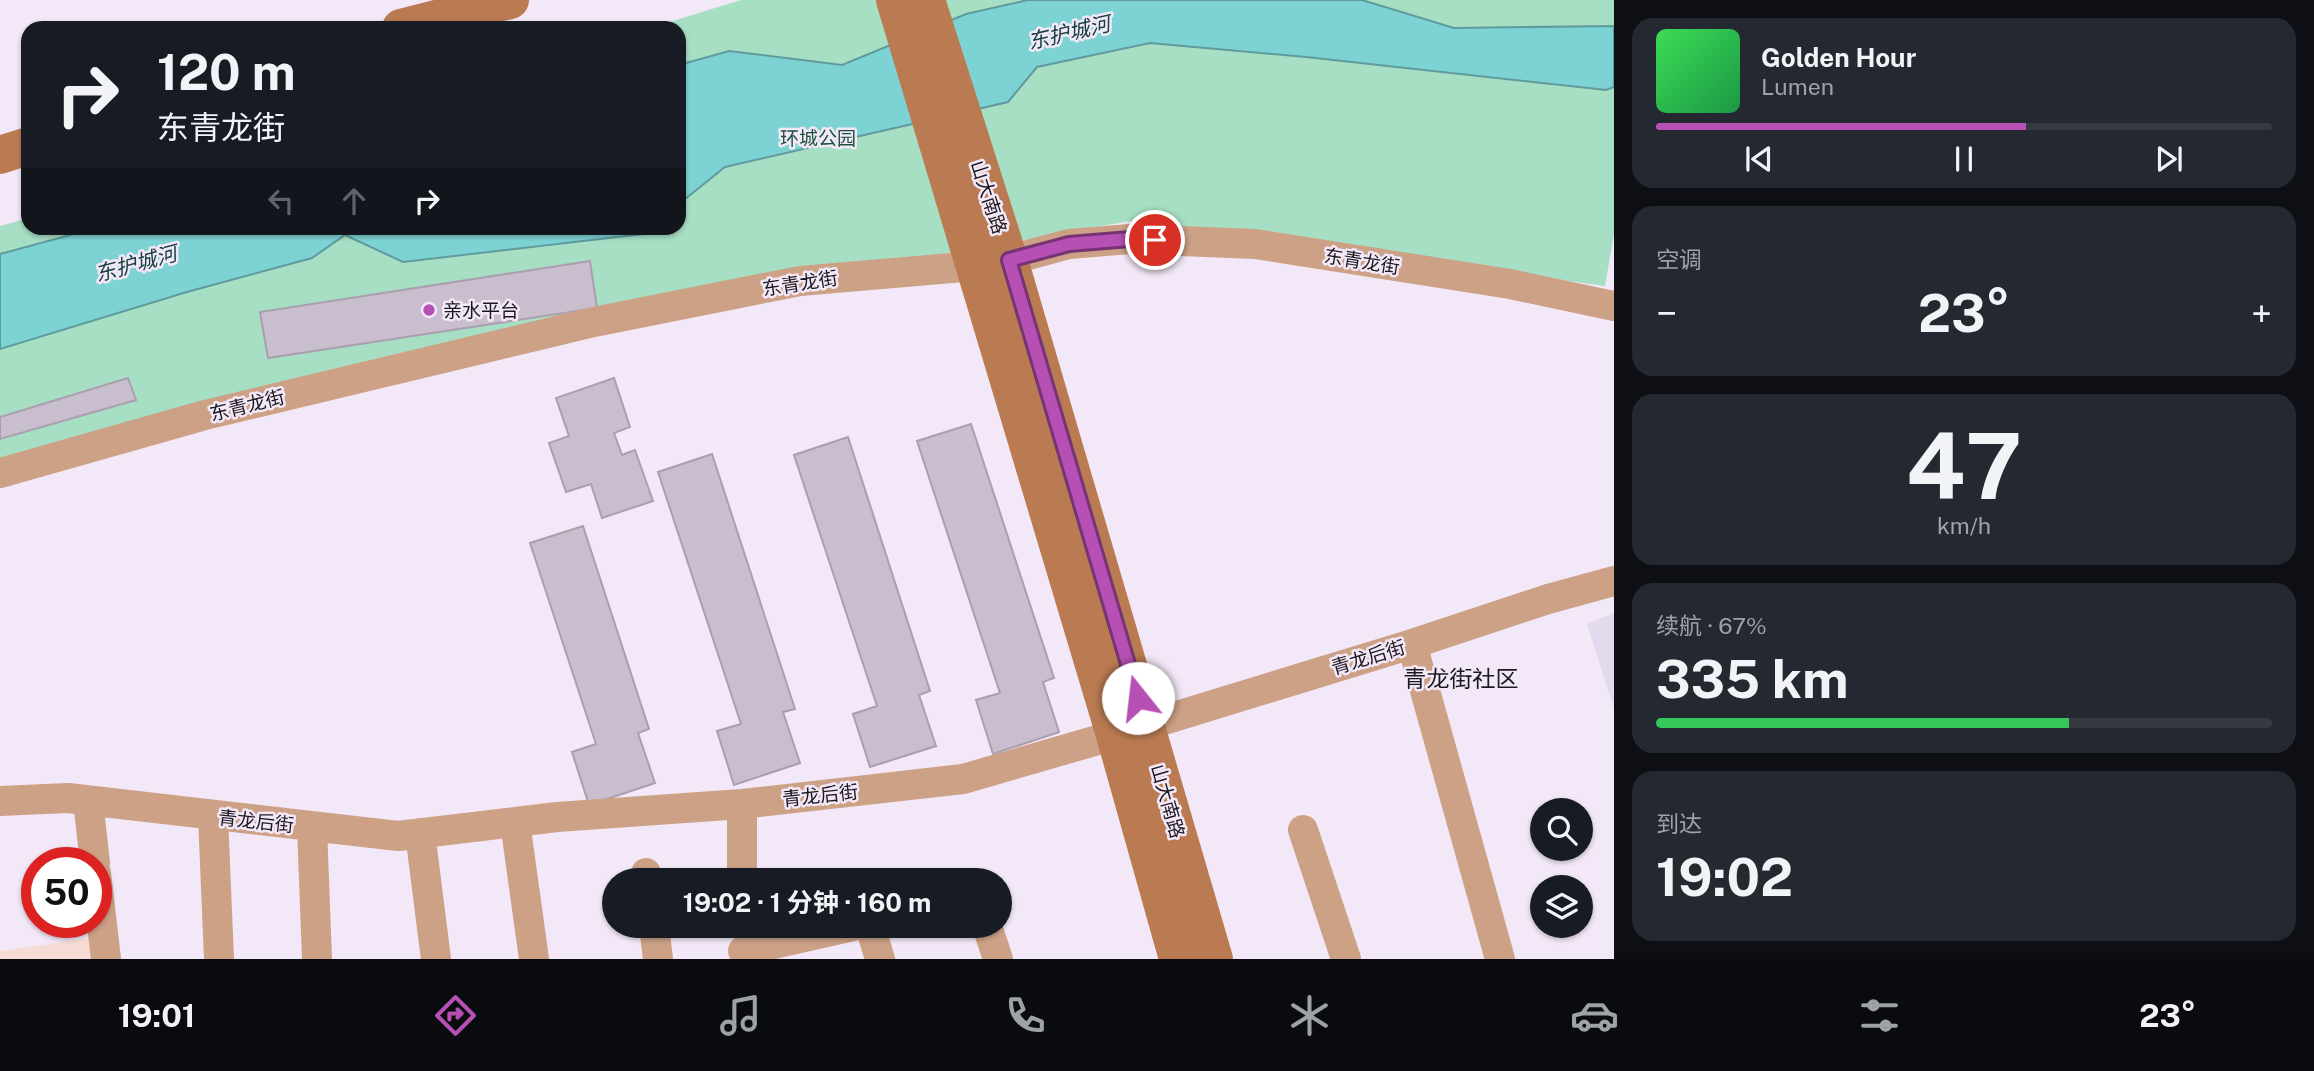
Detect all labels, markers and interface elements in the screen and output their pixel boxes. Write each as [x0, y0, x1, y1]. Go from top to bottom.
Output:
water label: 东护城河 [1025, 10, 1117, 54]
text: Golden Hour [1761, 42, 1916, 73]
text: 120 m [157, 43, 296, 101]
icon: right [42, 49, 133, 140]
text: Lumen [1761, 73, 1834, 100]
text: 东青龙街 [157, 109, 285, 146]
park label: 环城公园 [780, 127, 856, 149]
icon: previous [1740, 140, 1778, 178]
icon: pause [1945, 140, 1983, 178]
icon: next [2150, 140, 2188, 178]
street label: 山大南路 [967, 157, 1011, 237]
icon: left [262, 182, 300, 220]
icon: ahead [335, 182, 373, 220]
icon: right [408, 182, 446, 220]
pin [1125, 210, 1185, 270]
icon: arrive [1136, 221, 1174, 259]
water label: 东护城河 [92, 240, 184, 286]
street label: 东青龙街 [1323, 244, 1401, 278]
text: 空调 [1656, 246, 1702, 273]
street label: 东青龙街 [761, 266, 839, 300]
text: 23° [1918, 283, 2010, 344]
text: − [1656, 291, 1677, 336]
text: + [2251, 291, 2272, 336]
place label: 亲水平台 [443, 299, 519, 321]
marker: 亲水平台 [421, 302, 437, 318]
street label: 东青龙街 [207, 385, 287, 425]
text: 47 [1906, 413, 2022, 519]
text: km/h [1937, 512, 1991, 539]
text: 续航 · 67% [1656, 612, 1767, 639]
street label: 青龙后街 [1328, 635, 1408, 679]
text: 335 km [1656, 649, 1849, 710]
position arrow [1101, 661, 1175, 735]
district label: 青龙街社区 [1404, 665, 1519, 692]
street label: 山大南路 [1147, 761, 1189, 841]
street label: 青龙后街 [781, 780, 859, 810]
map controls [1530, 798, 1593, 938]
button: search [1530, 798, 1593, 861]
street label: 青龙后街 [217, 806, 295, 836]
text: 到达 [1656, 810, 1702, 837]
speed limit sign: 50 [21, 847, 112, 938]
text: 19:02 [1656, 847, 1793, 908]
button: layers [1530, 875, 1593, 938]
text: 19:02 · 1 分钟 · 160 m [683, 887, 931, 918]
icon: directions [431, 991, 480, 1040]
icon: music [716, 991, 765, 1040]
icon: phone [1001, 991, 1050, 1040]
icon: climate [1285, 991, 1334, 1040]
icon: car [1570, 991, 1619, 1040]
icon: filters [1855, 991, 1904, 1040]
text: 19:01 [118, 997, 196, 1034]
text: 23° [2139, 997, 2196, 1034]

